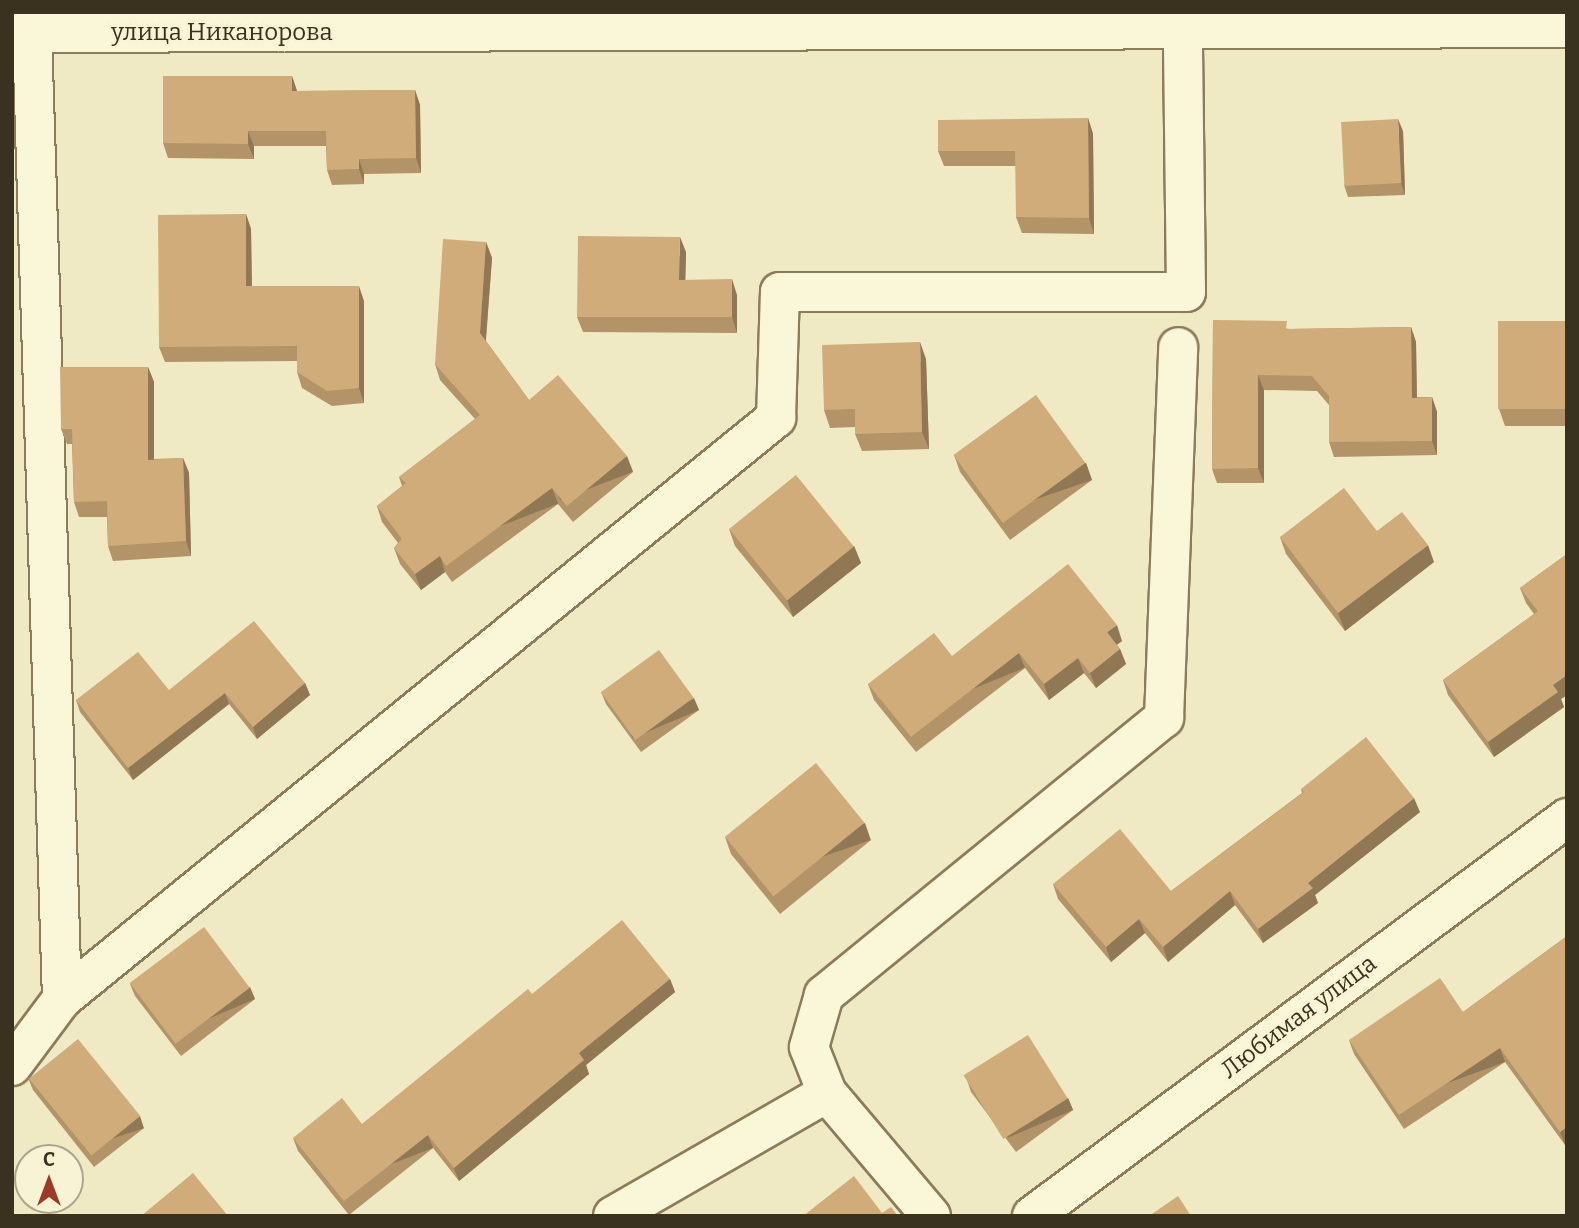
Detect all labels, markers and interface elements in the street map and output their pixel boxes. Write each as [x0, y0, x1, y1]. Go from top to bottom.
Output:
street label: улица Никанорова [111, 19, 333, 47]
street label: Любимая улица [1216, 949, 1382, 1085]
north arrow [14, 1144, 84, 1214]
text: С [43, 1148, 55, 1171]

